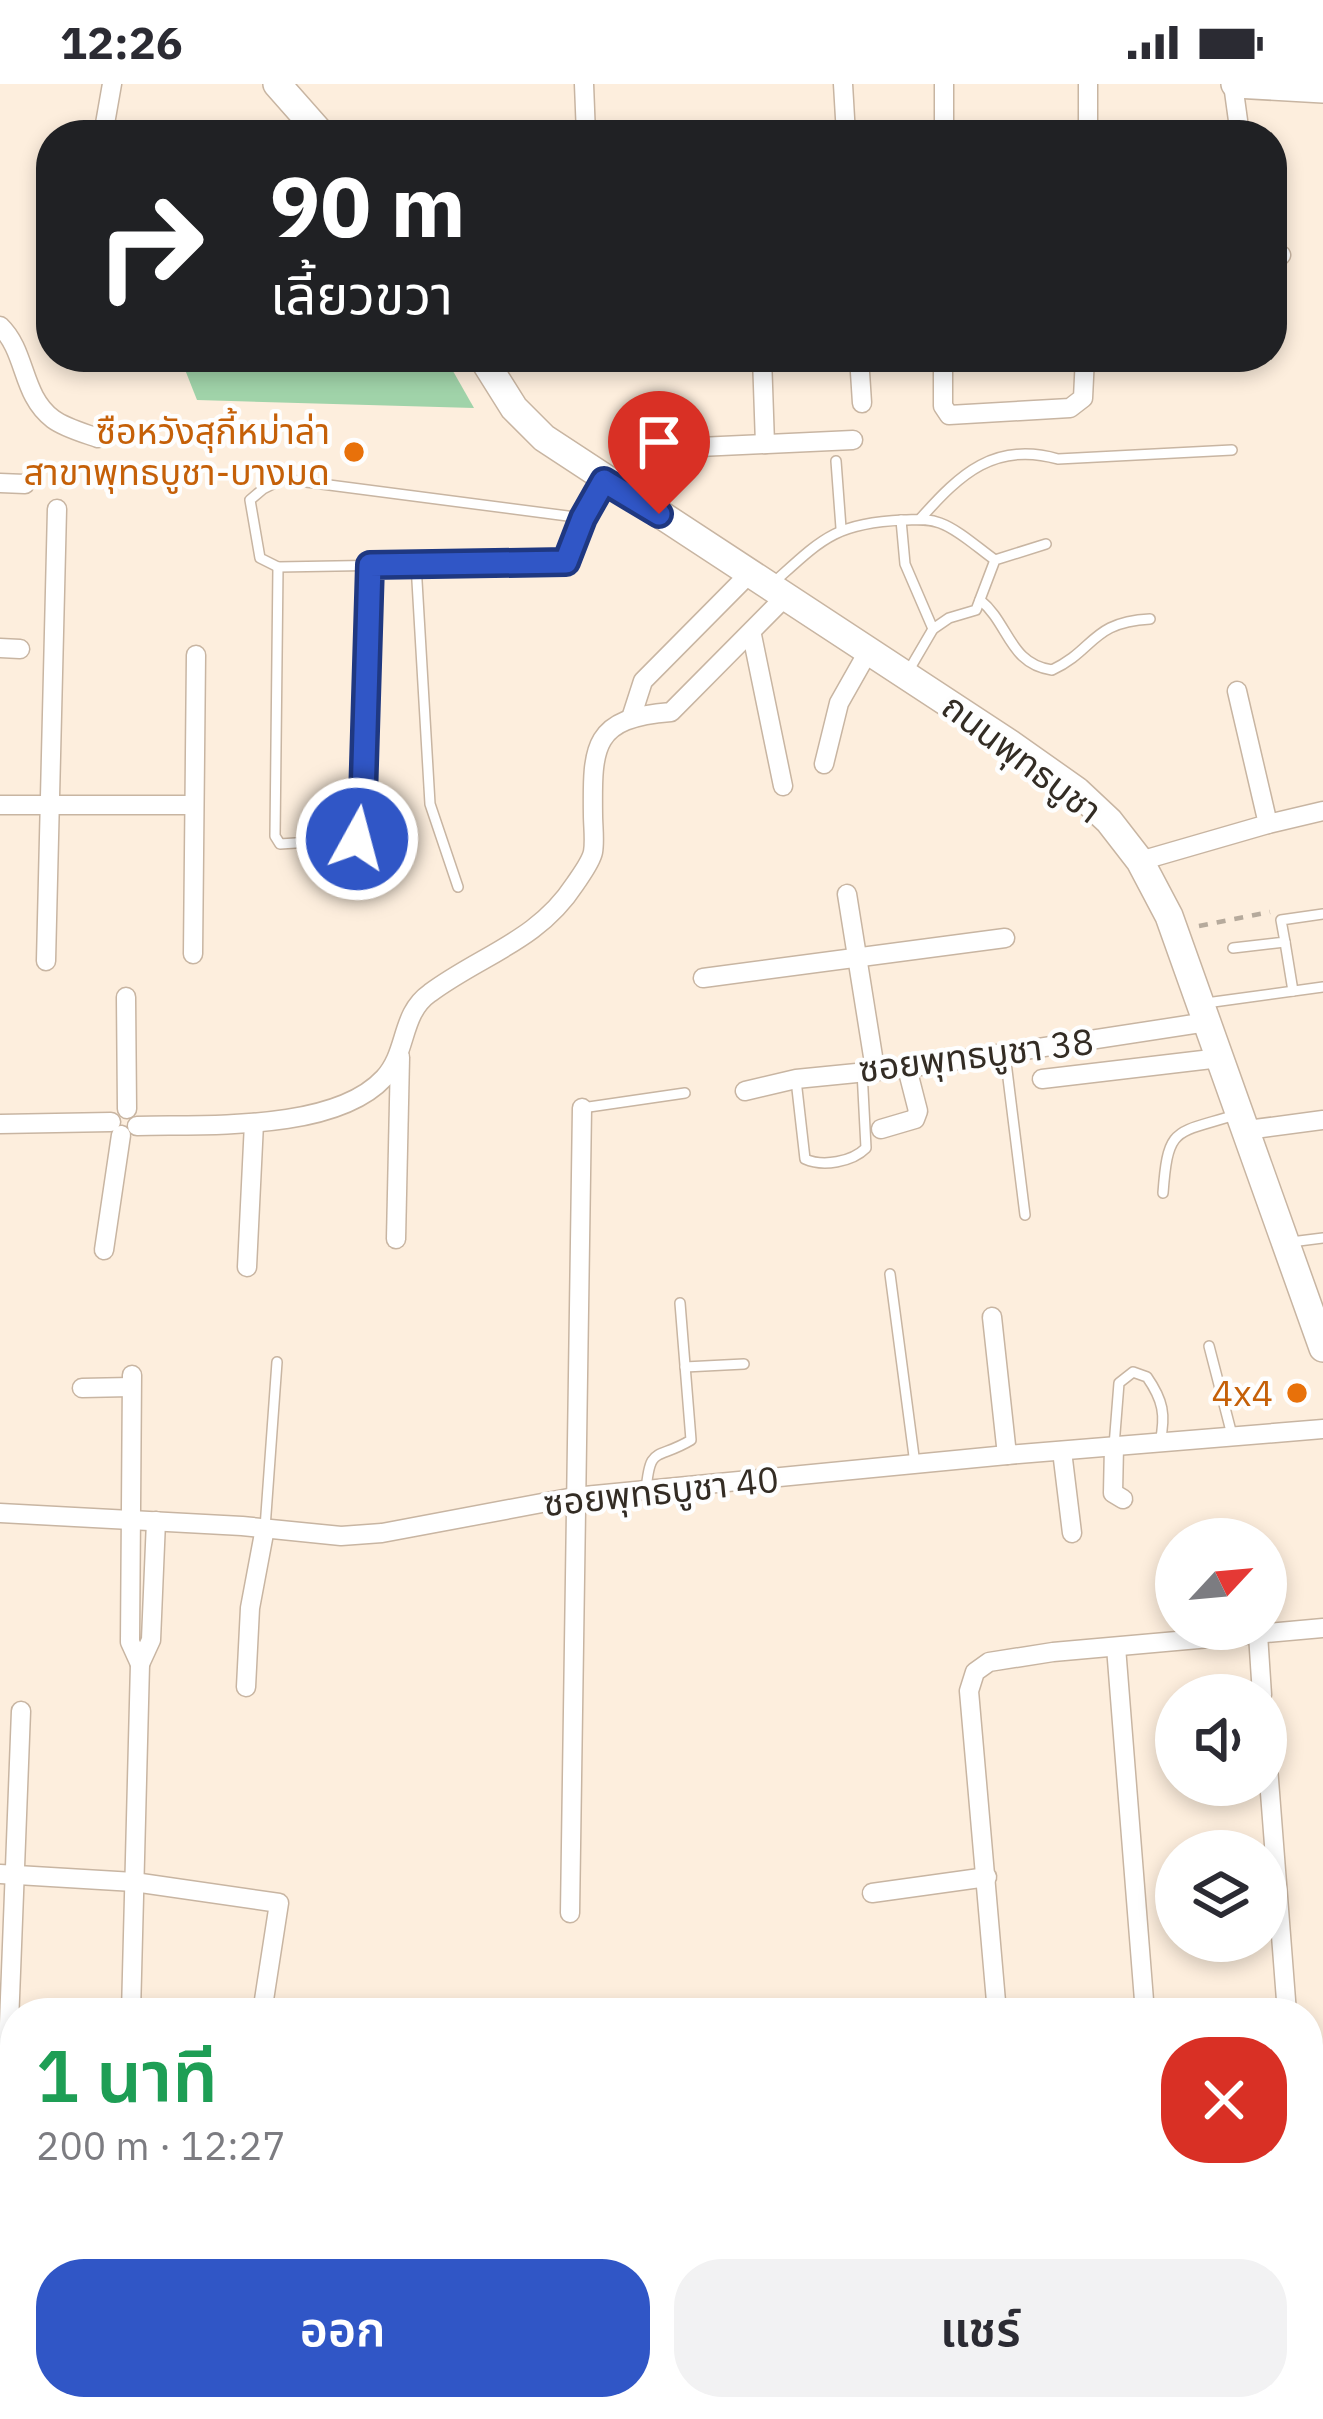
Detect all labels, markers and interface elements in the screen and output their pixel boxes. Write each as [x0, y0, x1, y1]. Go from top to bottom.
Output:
text: 12:26 [60, 13, 183, 71]
text: 90 m [270, 151, 466, 260]
icon: right [72, 168, 228, 324]
text: เลี้ยวขวา [270, 259, 453, 329]
pin [608, 391, 710, 514]
place label: ซือหวังสุกี้หม่าล่า สาขาพุทธบูชา-บางมด [23, 407, 330, 495]
icon: arrive [626, 409, 692, 475]
marker: ซือหวังสุกี้หม่าล่า สาขาพุทธบูชา-บางมด [341, 439, 367, 465]
street label: ถนนพุทธบูชา [933, 682, 1112, 833]
position arrow [294, 776, 420, 902]
street label: ซอยพุทธบูชา 38 [856, 1017, 1096, 1092]
place label: 4x4 [1212, 1369, 1273, 1416]
marker: 4x4 [1284, 1380, 1310, 1406]
street label: ซอยพุทธบูชา 40 [541, 1455, 781, 1526]
north arrow [1155, 1518, 1287, 1650]
map controls [1155, 1518, 1287, 1962]
button: sound [1155, 1674, 1287, 1806]
button: layers [1155, 1830, 1287, 1962]
text: 1 นาที [36, 2028, 218, 2122]
button: close [1161, 2037, 1287, 2163]
text: 200 m · 12:27 [36, 2120, 286, 2171]
button: ออก [36, 2259, 650, 2397]
button: แชร์ [674, 2259, 1287, 2397]

